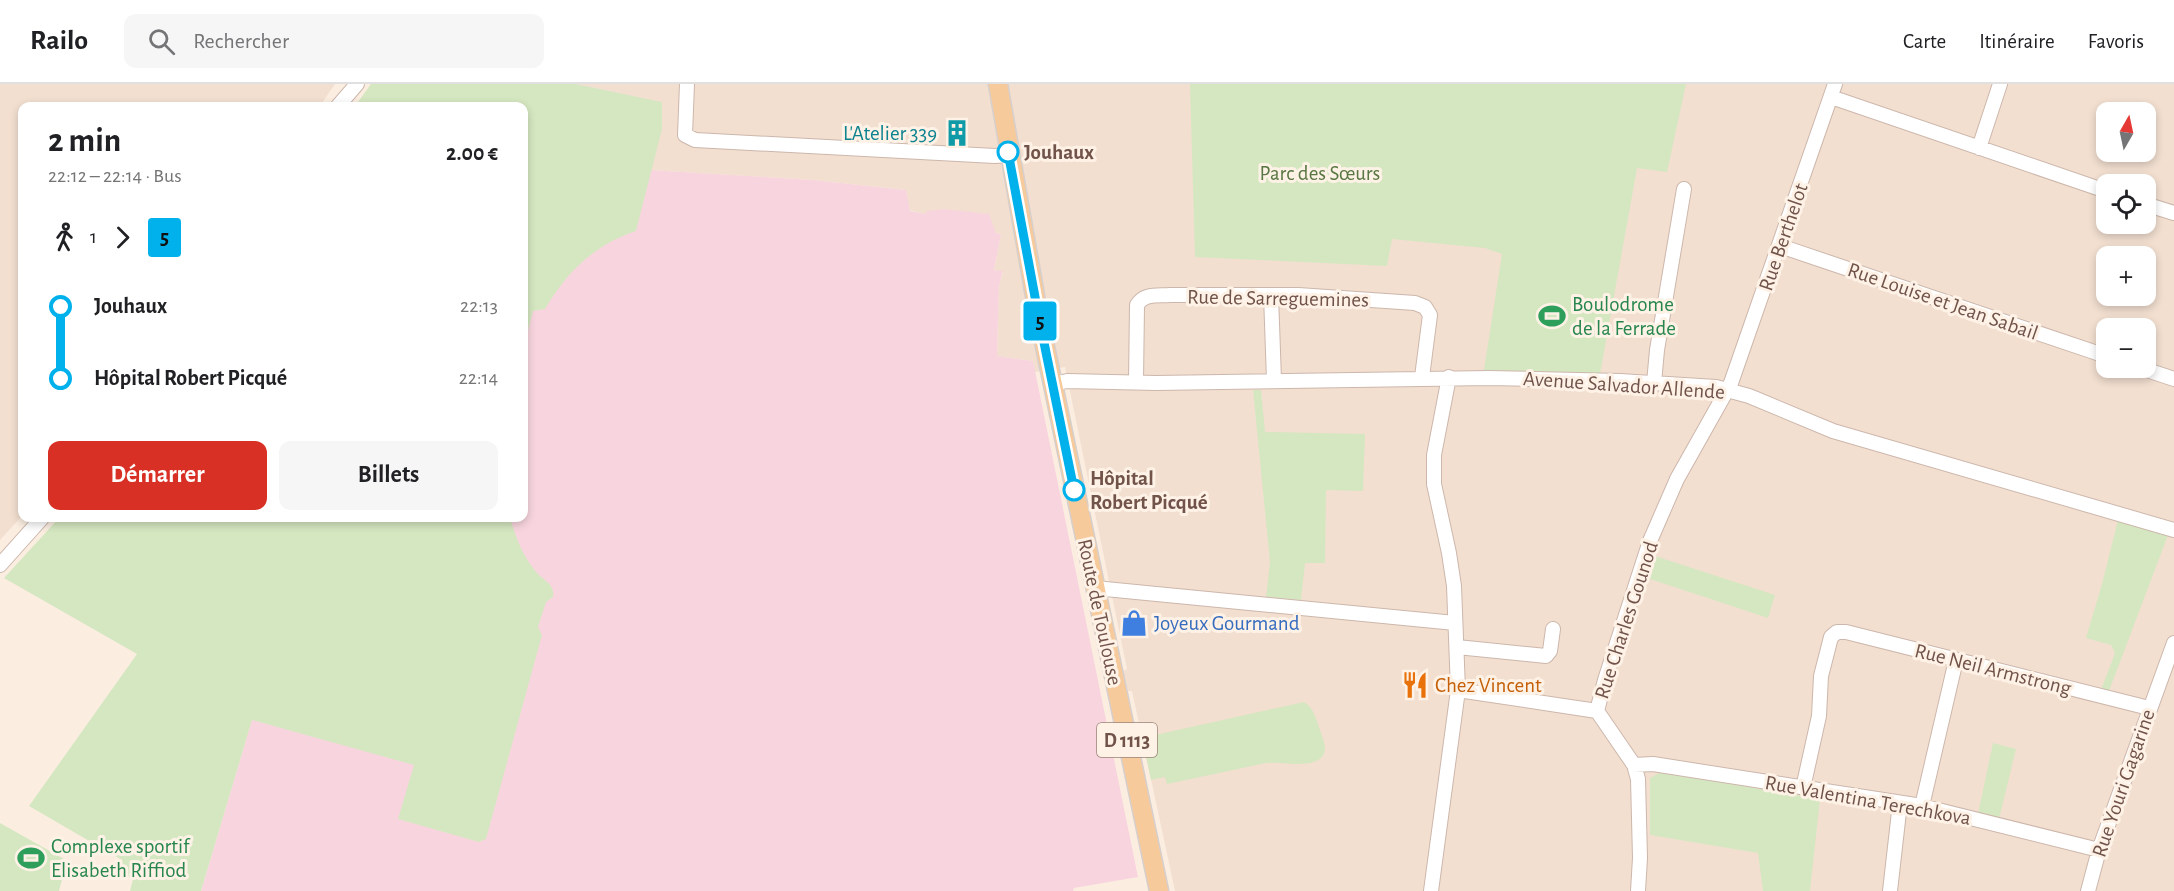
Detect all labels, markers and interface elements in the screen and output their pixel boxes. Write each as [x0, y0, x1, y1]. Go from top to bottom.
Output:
search box [124, 14, 544, 68]
icon: search [145, 25, 178, 58]
text: Railo [30, 27, 88, 55]
text: Rechercher [193, 30, 289, 52]
text: Carte [1903, 31, 1946, 52]
text: Itinéraire [1979, 31, 2055, 52]
text: Favoris [2088, 31, 2144, 52]
north arrow [2096, 102, 2156, 162]
map controls [2096, 102, 2156, 378]
building icon: L'Atelier 339 [942, 118, 972, 148]
place label: L'Atelier 339 [843, 123, 937, 144]
text: 2 min [48, 125, 121, 158]
marker: Jouhaux [997, 141, 1019, 163]
text: 2.00 € [446, 142, 498, 164]
place label: Jouhaux [1024, 142, 1094, 163]
park label: Parc des Sœurs [1260, 163, 1380, 184]
text: 22:12 – 22:14 · Bus [48, 166, 182, 186]
button: locate [2096, 174, 2156, 234]
street label: Rue Berthelot [1755, 180, 1812, 294]
icon: walk [48, 221, 81, 254]
icon: forward [106, 221, 139, 254]
text: 1 [90, 227, 97, 247]
text: 5 [160, 227, 169, 248]
button: + [2096, 246, 2156, 306]
street label: Rue Louise et Jean Sabail [1845, 259, 2041, 344]
street label: Rue de Sarreguemines [1187, 286, 1369, 311]
place label: Boulodrome de la Ferrade [1572, 294, 1676, 339]
text: Jouhaux [94, 295, 167, 317]
text: 22:13 [460, 296, 498, 316]
sports icon: Boulodrome de la Ferrade [1537, 301, 1567, 331]
line badge: 5 [1020, 302, 1060, 340]
text: 5 [1035, 311, 1045, 332]
button: − [2096, 318, 2156, 378]
text: Hôpital Robert Picqué [94, 367, 287, 389]
text: 22:14 [459, 368, 498, 388]
street label: Avenue Salvador Allende [1522, 368, 1725, 403]
button: Démarrer [48, 441, 267, 510]
button: Billets [279, 441, 498, 510]
place label: Hôpital Robert Picqué [1090, 468, 1208, 513]
marker: Hôpital Robert Picqué [1063, 479, 1085, 501]
street label: Route de Toulouse [1074, 537, 1125, 687]
street label: Rue Charles Gounod [1591, 539, 1662, 702]
shop icon: Joyeux Gourmand [1119, 608, 1149, 638]
place label: Joyeux Gourmand [1154, 613, 1300, 634]
street label: Rue Neil Armstrong [1913, 640, 2074, 699]
restaurant icon: Chez Vincent [1400, 670, 1430, 700]
place label: Chez Vincent [1435, 675, 1542, 696]
street label: Rue Youri Gagarine [2088, 707, 2159, 860]
road number: D 1113 [1097, 723, 1157, 757]
street label: Rue Valentina Terechkova [1763, 772, 1973, 829]
place label: Complexe sportif Elisabeth Riffiod [51, 836, 191, 881]
sports icon: Complexe sportif Elisabeth Riffiod [16, 843, 46, 873]

